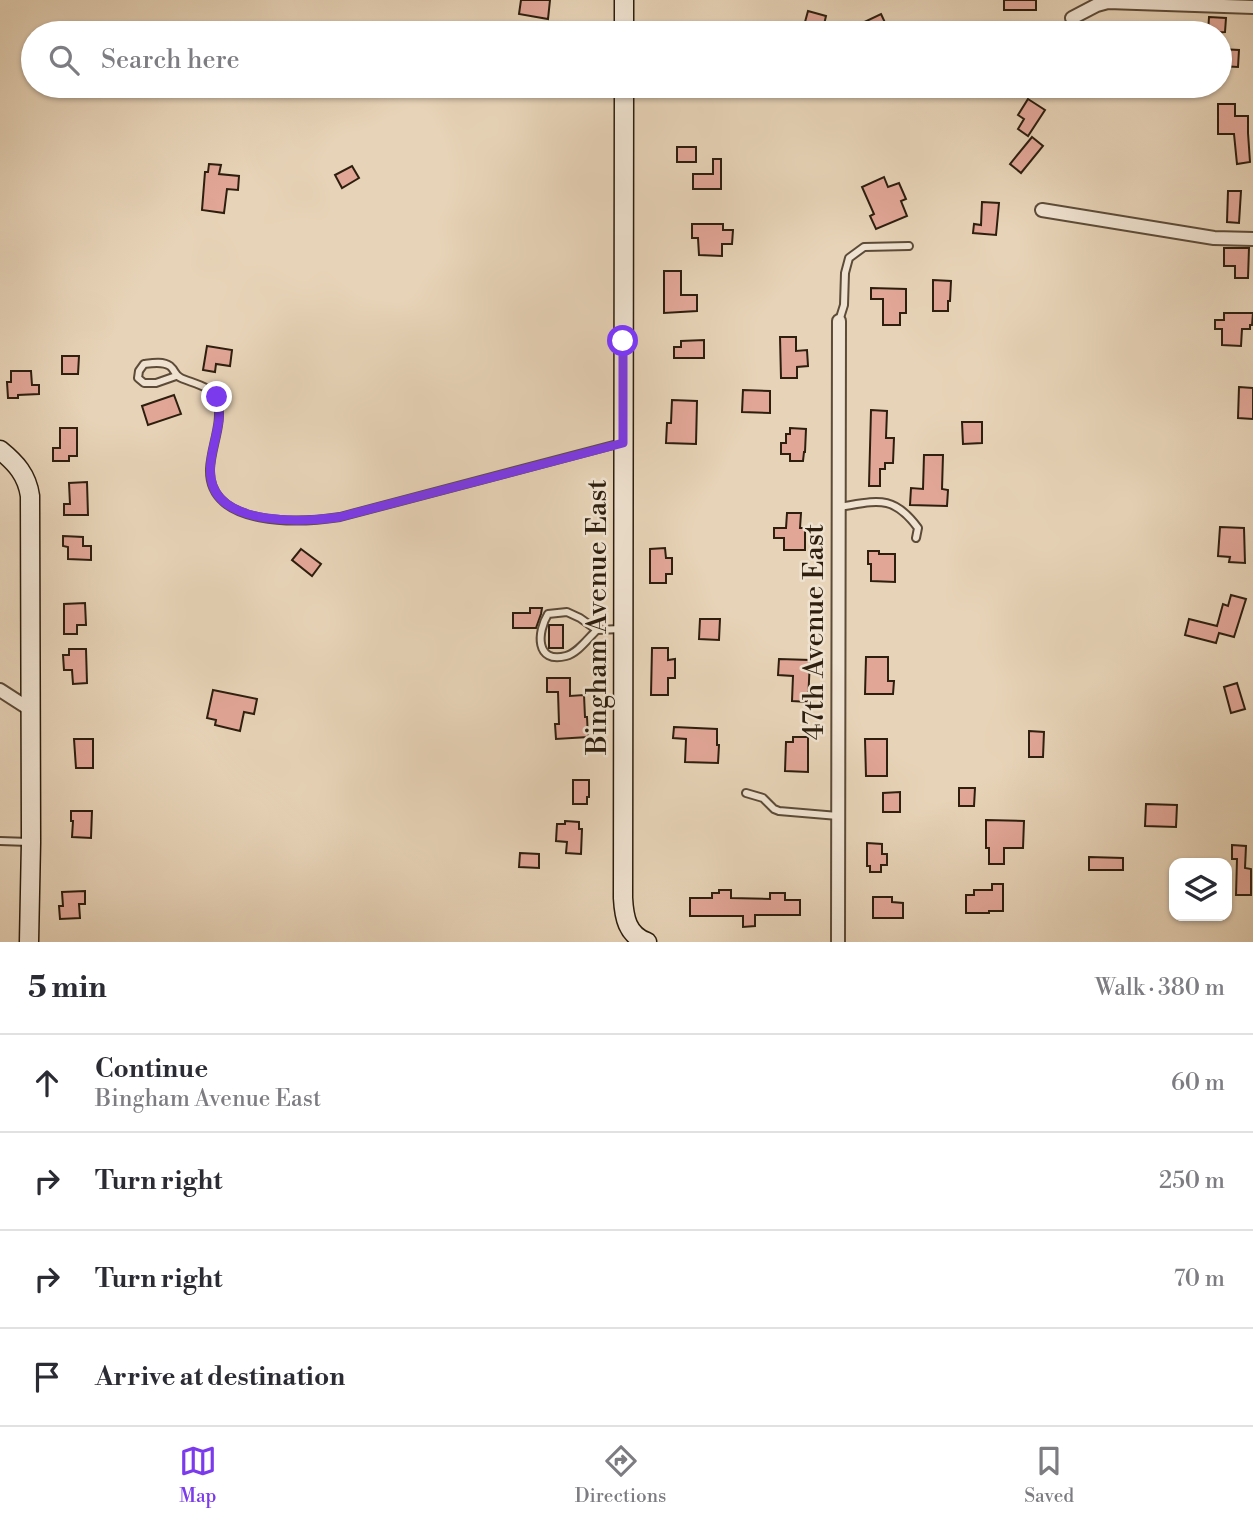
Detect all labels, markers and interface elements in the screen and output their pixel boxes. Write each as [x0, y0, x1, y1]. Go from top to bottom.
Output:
search box [21, 21, 1232, 98]
icon: search [45, 41, 83, 79]
text: Search here [101, 44, 240, 76]
route start [607, 325, 638, 356]
route end [201, 381, 232, 412]
street label: Bingham Avenue East [580, 479, 615, 756]
street label: 47th Avenue East [797, 524, 832, 740]
map controls [1169, 858, 1232, 921]
button: layers [1169, 858, 1232, 921]
text: 5 min [28, 969, 107, 1007]
text: Walk · 380 m [1095, 974, 1225, 1002]
text: Continue [95, 1053, 208, 1085]
icon: ahead [28, 1064, 66, 1102]
text: 60 m [1171, 1069, 1225, 1097]
text: Bingham Avenue East [95, 1085, 321, 1113]
icon: right [28, 1162, 66, 1200]
text: Turn right [95, 1165, 223, 1197]
text: 250 m [1159, 1167, 1225, 1195]
icon: right [28, 1260, 66, 1298]
text: Turn right [95, 1263, 223, 1295]
text: 70 m [1174, 1265, 1225, 1293]
icon: arrive [28, 1358, 66, 1396]
text: Arrive at destination [95, 1361, 345, 1393]
tab: Map [179, 1442, 217, 1508]
tab: Directions [575, 1442, 666, 1508]
tab: Saved [1024, 1442, 1074, 1508]

